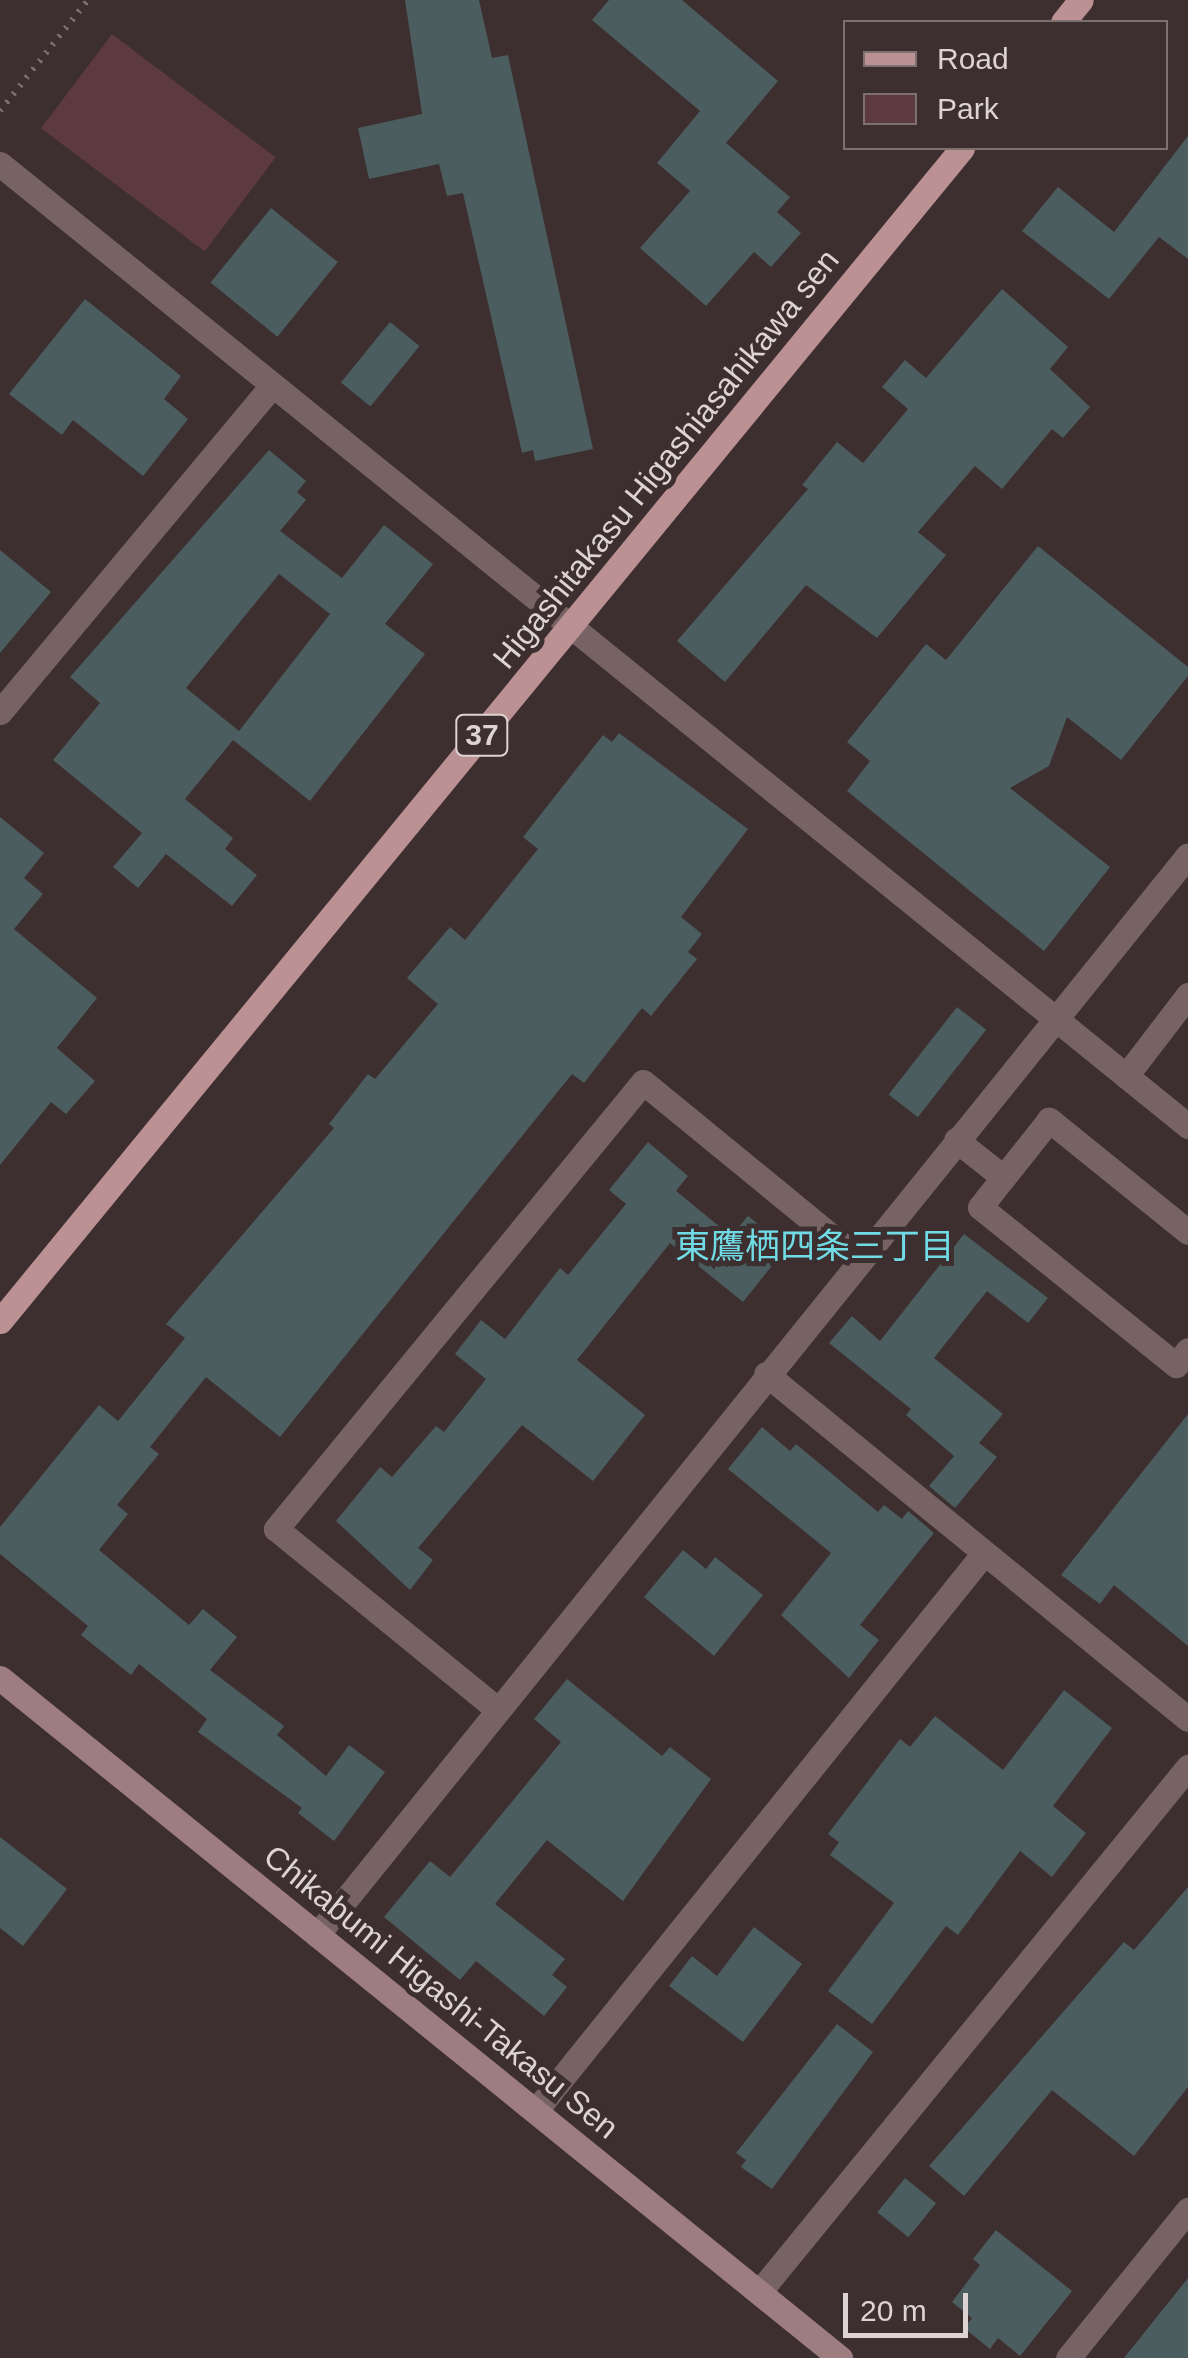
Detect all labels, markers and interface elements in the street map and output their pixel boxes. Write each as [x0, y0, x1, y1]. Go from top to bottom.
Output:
legend [843, 20, 1168, 150]
text: Road [937, 42, 1009, 75]
text: Park [937, 92, 999, 125]
street label: Higashitakasu Higashiasahikawa sen [485, 242, 847, 676]
road number: 37 [454, 710, 510, 760]
district label: 東鷹栖四条三丁目 [675, 1225, 955, 1267]
street label: Chikabumi Higashi-Takasu Sen [256, 1837, 626, 2147]
scale bar [848, 2273, 973, 2335]
text: 20 m [860, 2294, 927, 2327]

